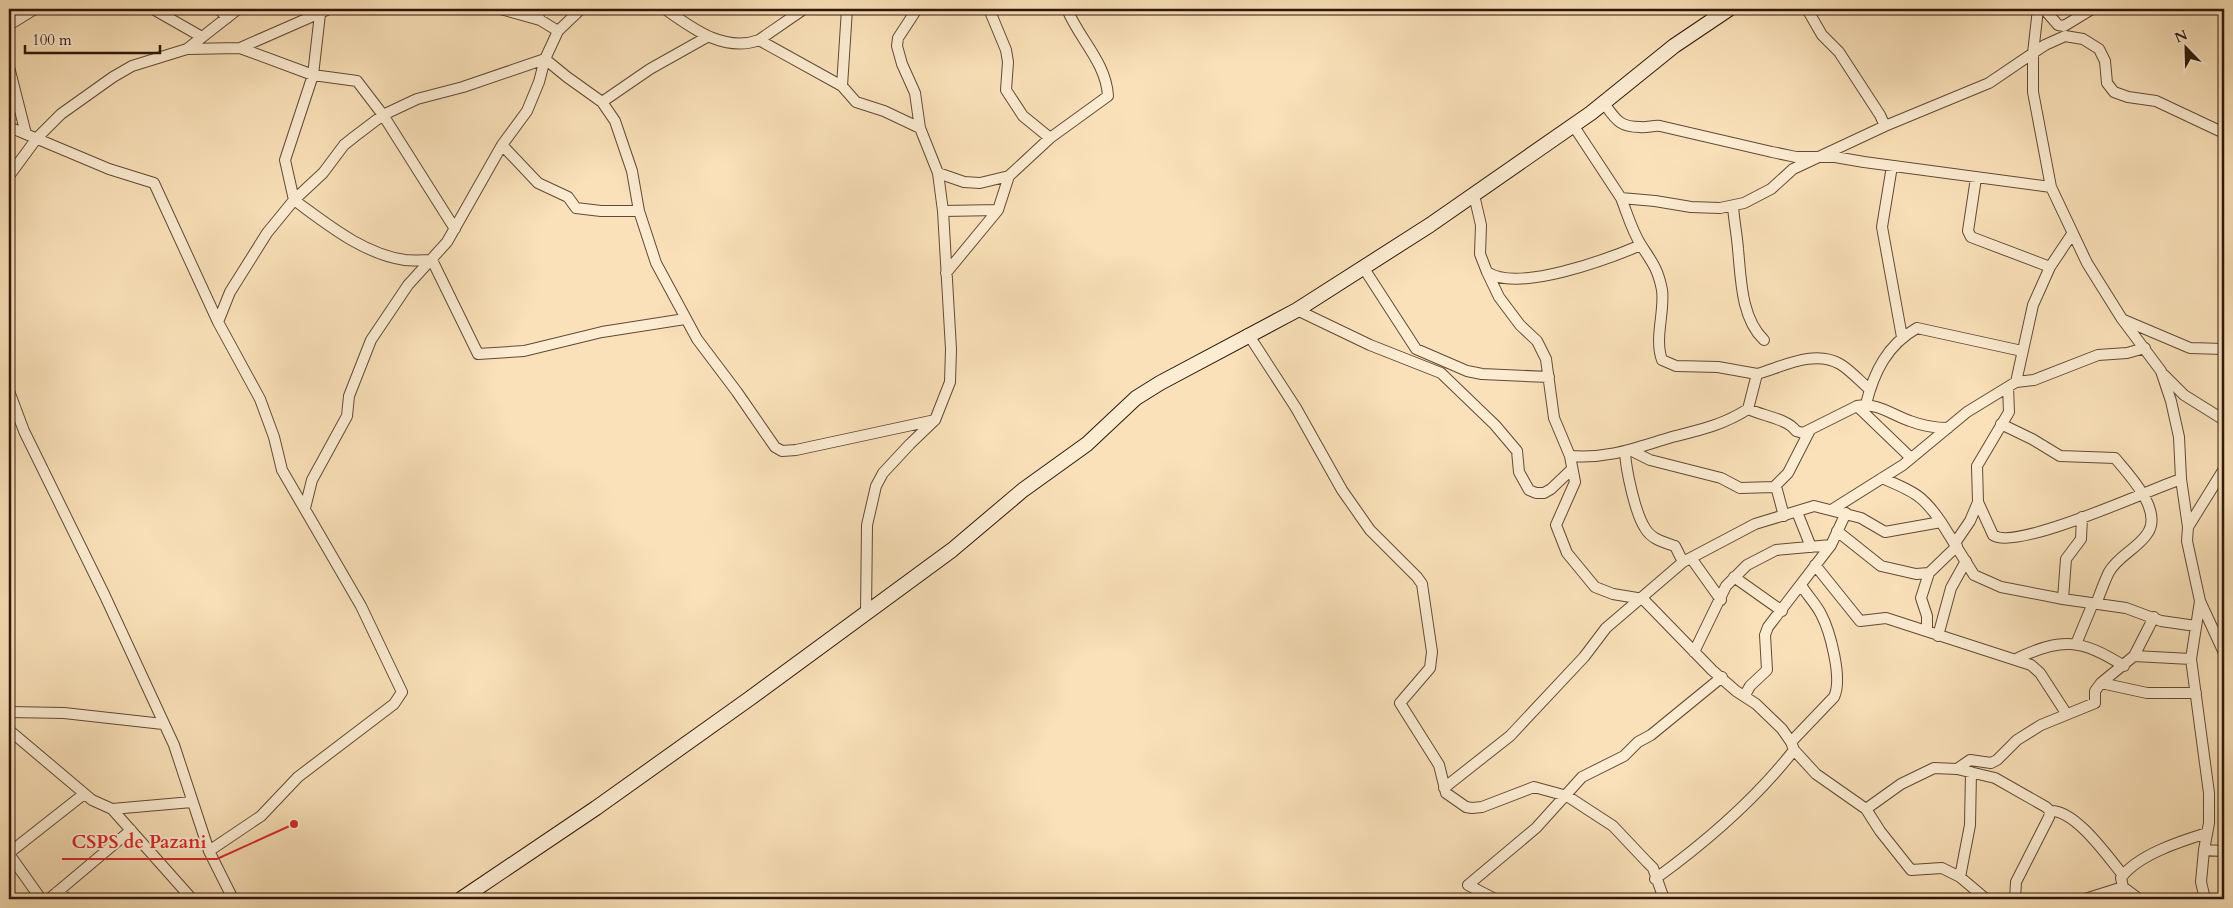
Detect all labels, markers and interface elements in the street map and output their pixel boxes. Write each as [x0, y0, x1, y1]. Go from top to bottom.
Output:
scale bar [25, 22, 160, 54]
north arrow [2160, 22, 2210, 72]
text: N [2172, 25, 2190, 48]
text: 100 m [32, 30, 72, 50]
callout: CSPS de Pazani [62, 825, 217, 859]
text: CSPS de Pazani [72, 829, 206, 855]

